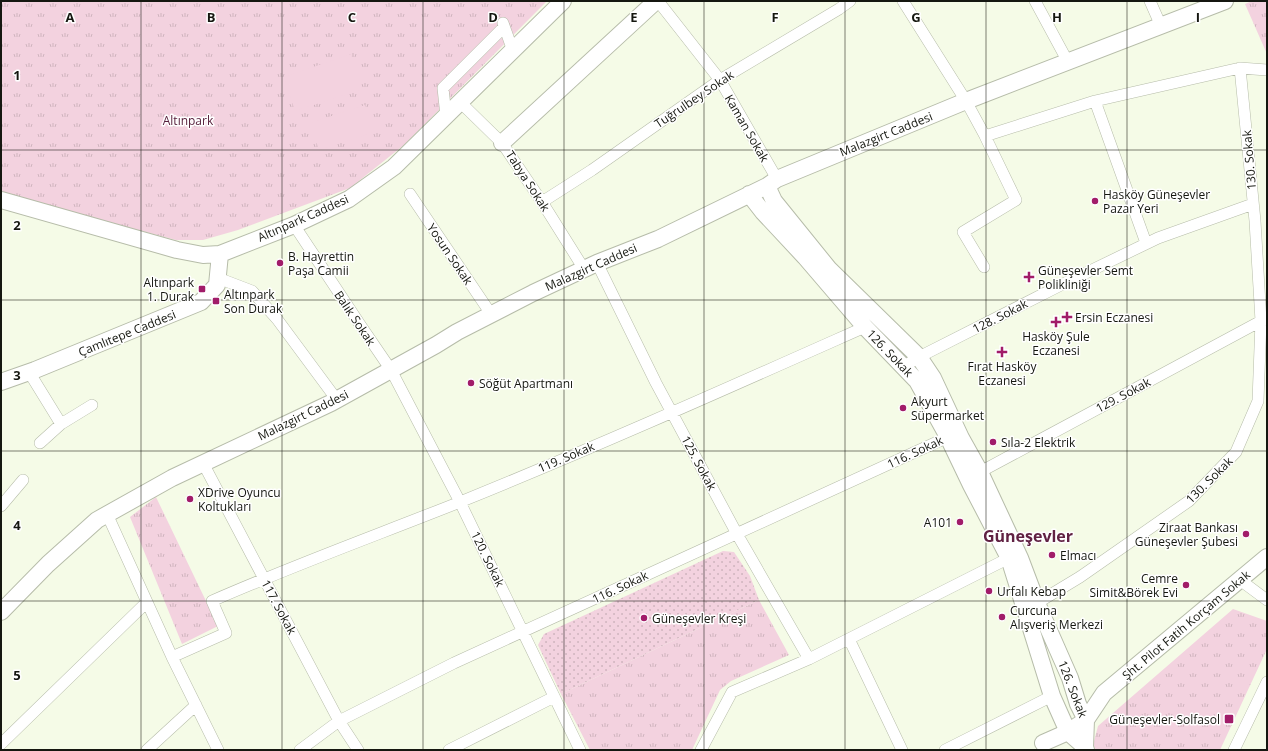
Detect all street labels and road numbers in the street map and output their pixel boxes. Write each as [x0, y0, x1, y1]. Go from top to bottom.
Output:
street label: Tuğrulbey Sokak [651, 66, 737, 132]
street label: Kaman Sokak [721, 91, 774, 165]
street label: Malazgirt Caddesi [837, 108, 935, 160]
street label: 130. Sokak [1238, 129, 1260, 191]
street label: Tabya Sokak [502, 147, 554, 215]
street label: Altınpark Caddesi [255, 190, 351, 246]
street label: Yosun Sokak [423, 220, 477, 289]
street label: Malazgirt Caddesi [542, 239, 640, 295]
street label: Balık Sokak [330, 287, 380, 349]
street label: 128. Sokak [969, 295, 1031, 337]
street label: Çamlıtepe Caddesi [76, 306, 178, 360]
street label: 126. Sokak [863, 326, 917, 381]
street label: 129. Sokak [1093, 373, 1154, 417]
street label: Malazgirt Caddesi [255, 386, 351, 444]
street label: 116. Sokak [884, 431, 946, 472]
street label: 125. Sokak [677, 433, 721, 494]
street label: 119. Sokak [535, 437, 598, 477]
street label: 130. Sokak [1182, 452, 1237, 507]
street label: 120. Sokak [467, 528, 509, 590]
street label: 116. Sokak [589, 566, 651, 607]
street label: Şht. Pilot Fatih Korçam Sokak [1118, 566, 1254, 684]
street label: 117. Sokak [257, 577, 301, 638]
street label: 126. Sokak [1054, 658, 1092, 721]

